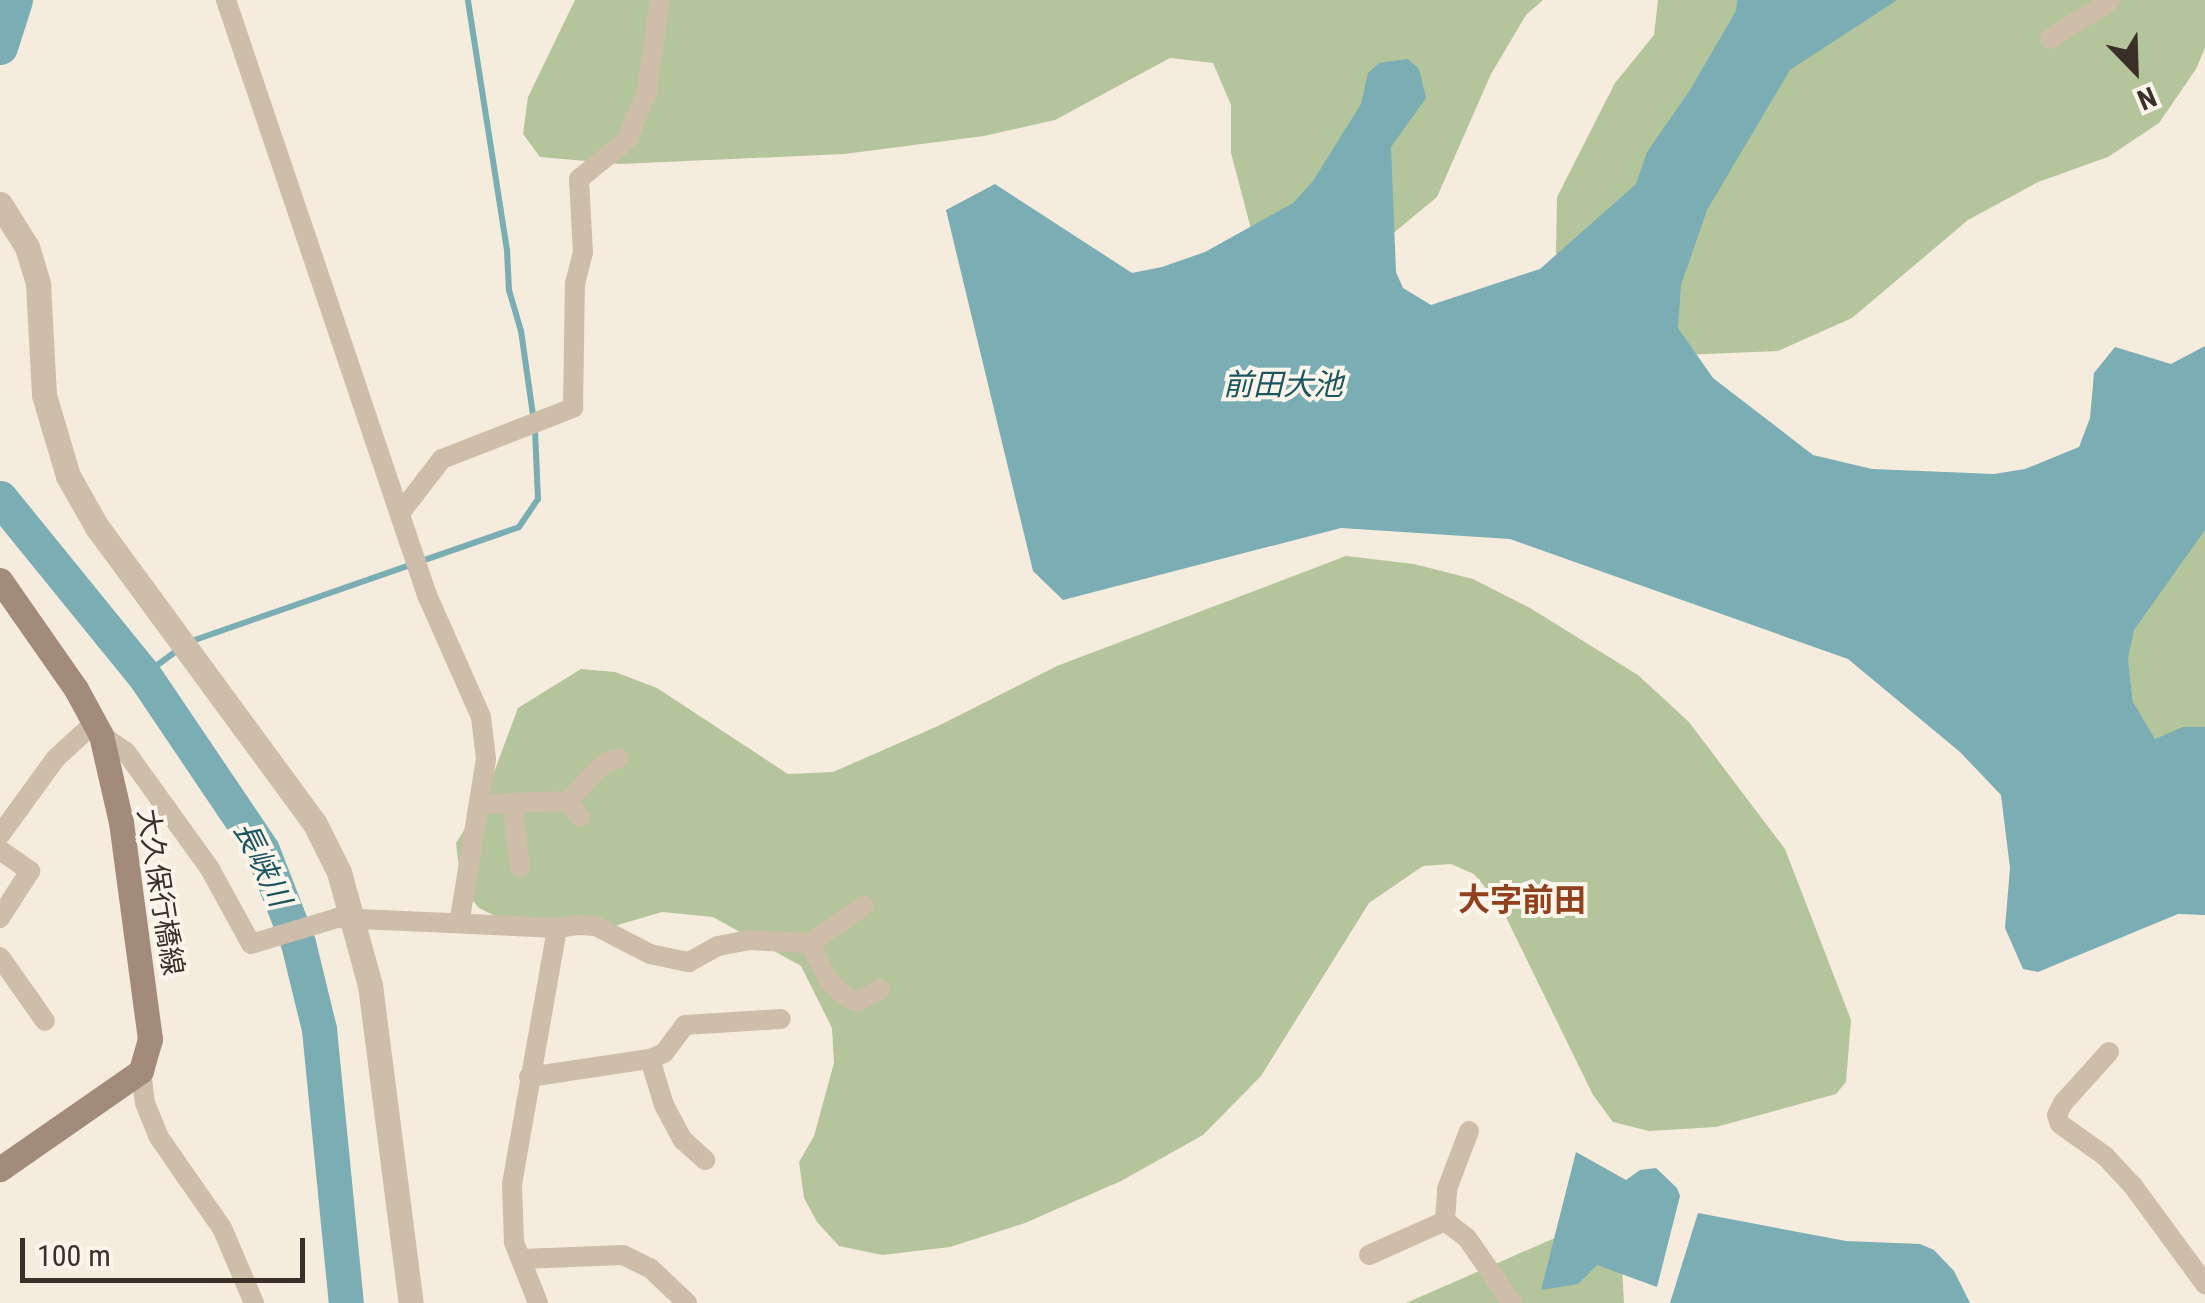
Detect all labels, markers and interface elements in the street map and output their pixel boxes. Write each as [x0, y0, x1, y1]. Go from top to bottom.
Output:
north arrow [2085, 20, 2185, 120]
text: N [2133, 80, 2161, 117]
water label: 前田大池 [1223, 367, 1343, 403]
street label: 大久保行橋線 [130, 806, 190, 978]
water label: 長峡川 [226, 816, 298, 912]
district label: 大字前田 [1458, 881, 1586, 919]
scale bar [25, 1218, 310, 1280]
text: 100 m [37, 1238, 111, 1273]

